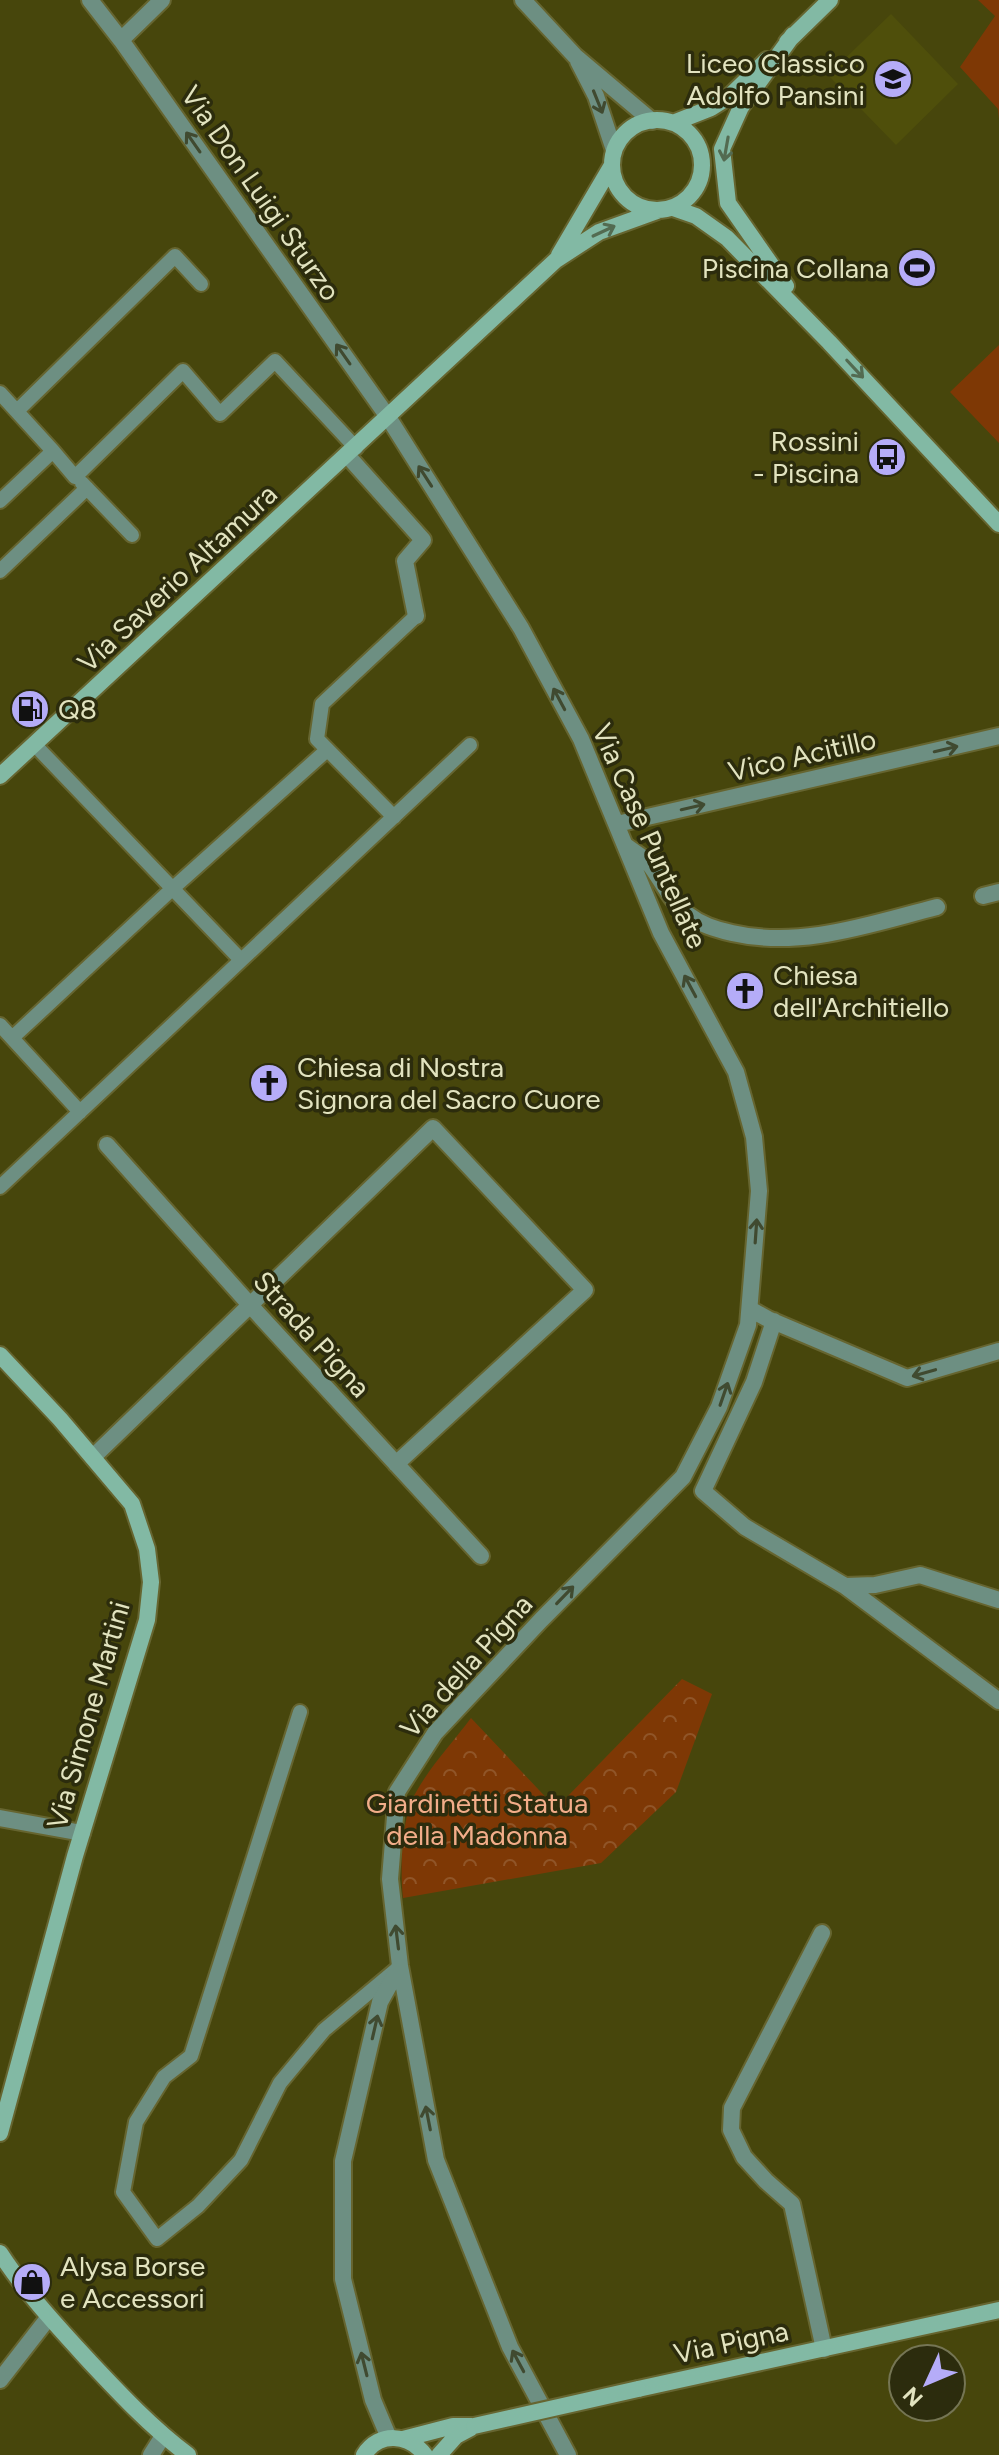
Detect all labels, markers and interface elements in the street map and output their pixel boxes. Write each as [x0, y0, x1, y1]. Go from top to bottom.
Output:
place label: Liceo Classico Adolfo Pansini [686, 46, 865, 112]
school or university icon: Liceo Classico Adolfo Pansini [872, 58, 914, 100]
street label: Via Don Luigi Sturzo [174, 79, 348, 307]
one-way arrow [591, 89, 606, 114]
one-way arrow [185, 131, 201, 153]
one-way arrow [718, 136, 733, 161]
one-way arrow [592, 223, 616, 238]
sports icon: Piscina Collana [896, 247, 938, 289]
place label: Piscina Collana [702, 251, 889, 285]
one-way arrow [335, 343, 351, 365]
one-way arrow [845, 359, 863, 379]
place label: Rossini - Piscina [753, 424, 859, 490]
bus stop icon: Rossini - Piscina [866, 436, 908, 478]
one-way arrow [417, 465, 434, 487]
street label: Via Saverio Altamura [70, 477, 284, 679]
one-way arrow [551, 687, 566, 711]
fuel station icon: Q8 [9, 688, 51, 730]
place label: Q8 [58, 692, 97, 726]
street label: Via Case Puntellate [585, 718, 715, 954]
street label: Vico Acitillo [725, 722, 879, 788]
one-way arrow [933, 741, 959, 756]
one-way arrow [679, 799, 705, 814]
place label: Chiesa dell'Architiello [773, 958, 949, 1024]
church icon: Chiesa dell'Architiello [724, 970, 766, 1012]
one-way arrow [681, 974, 697, 998]
place label: Chiesa di Nostra Signora del Sacro Cuore [297, 1050, 600, 1116]
church icon: Chiesa di Nostra Signora del Sacro Cuore [248, 1062, 290, 1104]
one-way arrow [749, 1219, 764, 1245]
street label: Strada Pigna [246, 1264, 378, 1404]
one-way arrow [912, 1366, 938, 1381]
one-way arrow [718, 1382, 732, 1406]
one-way arrow [556, 1585, 575, 1605]
street label: Via della Pigna [393, 1587, 539, 1745]
street label: Via Simone Martini [39, 1597, 137, 1833]
park label: Giardinetti Statua della Madonna [366, 1786, 588, 1852]
one-way arrow [389, 1924, 404, 1951]
one-way arrow [368, 2014, 383, 2040]
one-way arrow [419, 2106, 434, 2132]
place label: Alysa Borse e Accessori [60, 2249, 205, 2315]
shop icon: Alysa Borse e Accessori [11, 2261, 53, 2303]
street label: Via Pigna [671, 2313, 791, 2371]
north arrow [887, 2343, 967, 2423]
one-way arrow [509, 2350, 525, 2374]
one-way arrow [355, 2352, 370, 2378]
text: N [897, 2381, 929, 2412]

